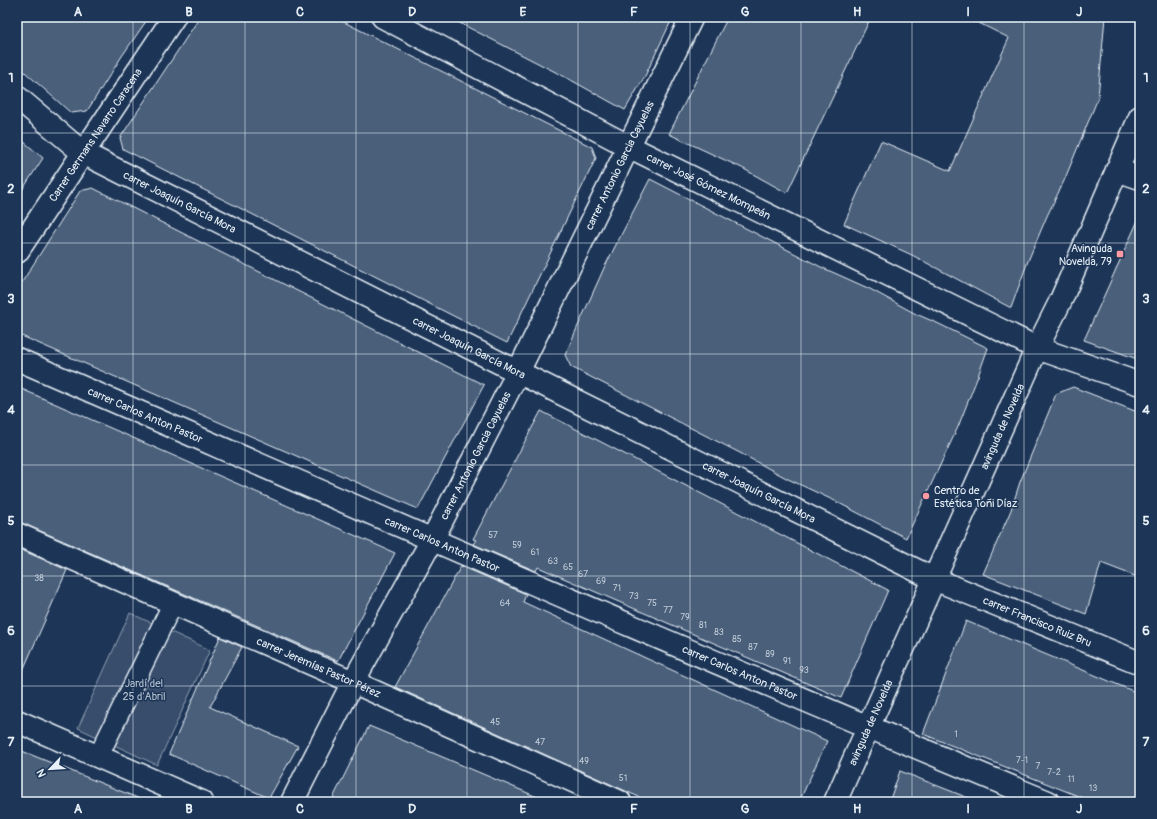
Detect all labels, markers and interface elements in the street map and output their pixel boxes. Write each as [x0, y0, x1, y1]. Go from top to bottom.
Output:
text: A [74, 4, 83, 20]
text: B [185, 4, 193, 20]
text: C [296, 4, 304, 20]
text: D [408, 4, 416, 20]
text: E [520, 4, 527, 20]
text: F [630, 4, 638, 20]
text: G [741, 4, 750, 20]
text: H [853, 4, 861, 20]
text: I [966, 4, 970, 20]
text: J [1076, 4, 1082, 20]
street label: Carrer Germans Navarro Caracena [46, 66, 145, 204]
text: 1 [8, 70, 14, 86]
text: 1 [1143, 70, 1149, 86]
street label: carrer Antonio Garcia Cayuelas [582, 99, 656, 232]
street label: carrer José Gómez Mompeán [645, 150, 773, 222]
street label: carrer Joaquín García Mora [121, 168, 238, 236]
text: 2 [7, 181, 15, 197]
text: 2 [1142, 181, 1150, 197]
place label: Avinguda Novelda, 79 [1059, 242, 1112, 268]
marker: Avinguda Novelda, 79 [1115, 249, 1125, 259]
text: 3 [7, 291, 15, 307]
text: 3 [1142, 291, 1150, 307]
street label: carrer Joaquín García Mora [411, 314, 528, 381]
street label: avinguda de Novelda [977, 382, 1027, 471]
street label: carrer Carlos Anton Pastor [86, 384, 205, 446]
street label: carrer Antonio Garcia Cayuelas [437, 389, 513, 522]
text: 4 [7, 402, 15, 418]
text: 4 [1142, 402, 1150, 418]
street label: carrer Joaquín García Mora [701, 459, 818, 526]
place label: Centro de Estética Toñi Díaz [934, 484, 1018, 510]
marker: Centro de Estética Toñi Díaz [921, 491, 931, 501]
text: 5 [7, 513, 15, 529]
text: 5 [1142, 513, 1150, 529]
street label: carrer Carlos Anton Pastor [383, 514, 502, 575]
house number: 57 [488, 530, 498, 541]
house number: 59 [512, 540, 522, 551]
house number: 61 [531, 547, 539, 558]
house number: 63 [548, 556, 558, 567]
house number: 65 [563, 562, 573, 573]
house number: 67 [578, 569, 588, 580]
house number: 38 [34, 573, 44, 584]
house number: 69 [596, 576, 606, 587]
house number: 71 [613, 583, 621, 594]
house number: 73 [629, 591, 639, 602]
street label: carrer Francisco Ruiz Bru [981, 593, 1094, 649]
house number: 64 [500, 598, 511, 609]
house number: 75 [647, 598, 657, 609]
house number: 77 [663, 605, 673, 616]
house number: 79 [680, 612, 690, 623]
house number: 81 [699, 620, 707, 631]
text: 6 [7, 623, 15, 639]
text: 6 [1142, 623, 1150, 639]
house number: 83 [714, 627, 724, 638]
street label: carrer Jeremías Pastor Pérez [255, 634, 383, 700]
house number: 85 [732, 634, 742, 645]
street label: carrer Carlos Anton Pastor [680, 642, 800, 703]
house number: 87 [748, 642, 758, 653]
house number: 89 [765, 649, 775, 660]
house number: 91 [783, 656, 791, 667]
house number: 93 [799, 665, 809, 676]
park label: Jardí del 25 d'Abril [122, 677, 166, 703]
street label: avinguda de Novelda [846, 678, 895, 767]
house number: 45 [490, 717, 500, 728]
house number: 1 [954, 729, 958, 740]
text: 7 [8, 734, 15, 750]
text: 7 [1143, 734, 1150, 750]
house number: 47 [535, 737, 545, 748]
north arrow [30, 749, 70, 789]
house number: 7-1 [1016, 755, 1028, 766]
house number: 49 [579, 756, 589, 767]
house number: 7 [1036, 761, 1041, 772]
text: N [34, 766, 49, 779]
house number: 7-2 [1047, 767, 1061, 778]
house number: 51 [619, 773, 627, 784]
house number: 11 [1067, 774, 1075, 785]
house number: 13 [1089, 783, 1097, 794]
text: A [74, 801, 83, 817]
text: B [185, 801, 193, 817]
text: C [296, 801, 304, 817]
text: D [408, 801, 416, 817]
text: E [520, 801, 527, 817]
text: F [630, 801, 638, 817]
text: G [741, 801, 750, 817]
text: H [853, 801, 861, 817]
text: I [966, 801, 970, 817]
text: J [1076, 801, 1082, 817]

